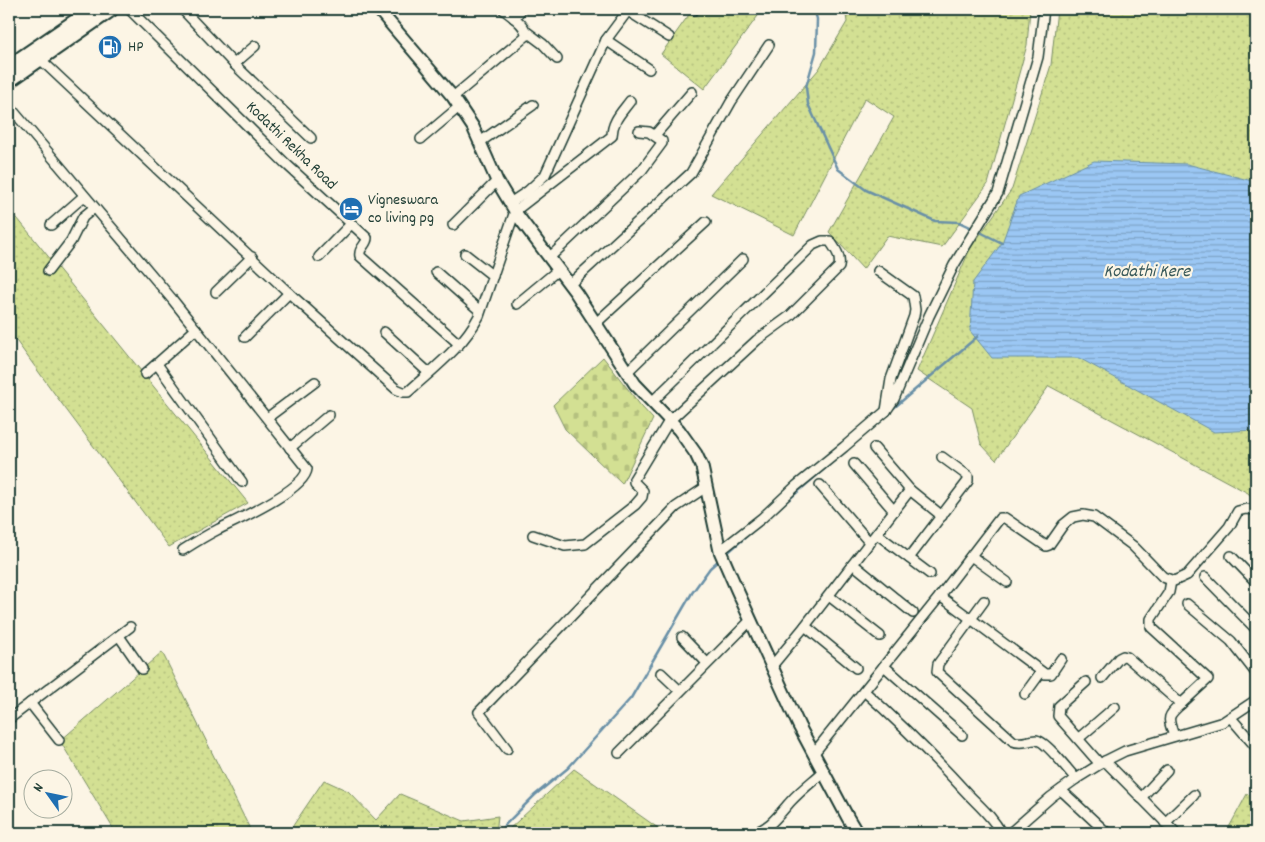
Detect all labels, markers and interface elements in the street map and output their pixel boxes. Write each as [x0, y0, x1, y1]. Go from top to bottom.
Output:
fuel station icon: HP [97, 34, 123, 60]
place label: HP [128, 36, 143, 59]
street label: Kodathi Rekha Road [240, 96, 342, 196]
place label: Vigneswara co living pg [368, 189, 439, 230]
hotel icon: Vigneswara co living pg [338, 196, 364, 222]
water label: Kodathi Kere [1104, 260, 1191, 285]
north arrow [22, 770, 72, 820]
text: N [29, 780, 49, 796]

